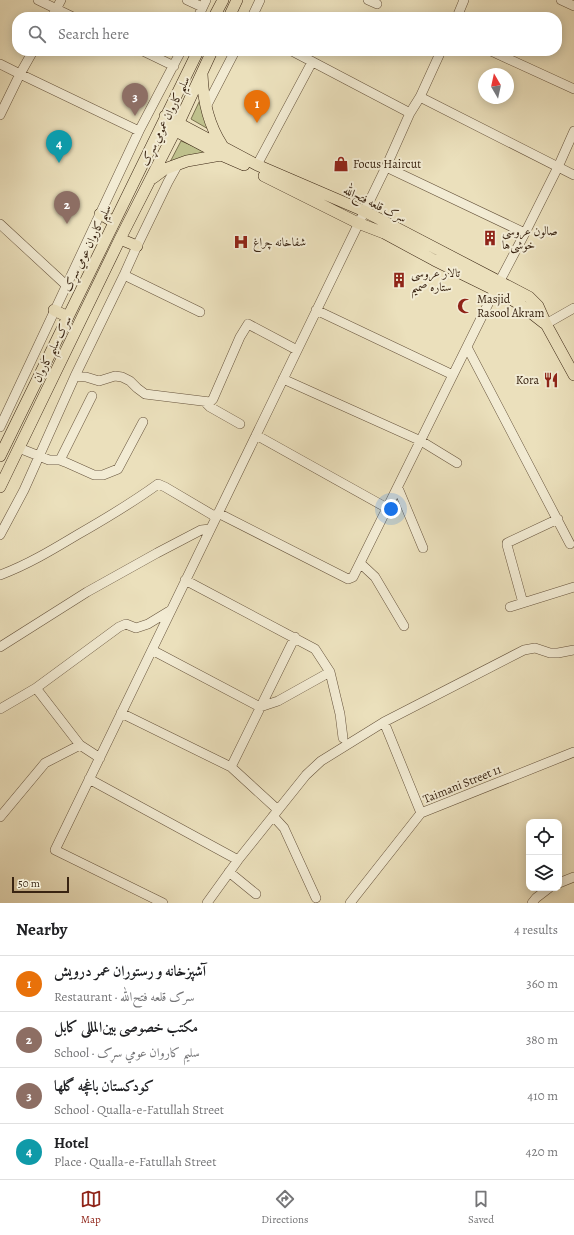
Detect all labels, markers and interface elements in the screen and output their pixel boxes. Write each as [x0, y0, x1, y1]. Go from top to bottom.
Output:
search box [12, 12, 562, 56]
icon: search [26, 23, 48, 45]
text: Search here [58, 24, 129, 44]
north arrow [478, 68, 514, 104]
street label: سلیم کاروان عمومي سړک [136, 73, 197, 170]
pin: 3 [122, 83, 148, 116]
pin: 1 [244, 90, 270, 123]
pin: 4 [46, 130, 72, 163]
shop icon: Focus Haircut [332, 155, 350, 173]
place label: Focus Haircut [353, 156, 421, 172]
street label: سرک قلعه فتح‌الله [339, 180, 410, 229]
pin: 2 [54, 191, 80, 224]
street label: سلیم کاروان عومي سړک [59, 202, 119, 296]
place label: صالون عروسی خوشی‌ها [502, 223, 558, 254]
building icon: صالون عروسی خوشی‌ها [481, 229, 499, 247]
hospital icon: شفاخانه چراغ [232, 233, 250, 251]
place label: شفاخانه چراغ [253, 234, 306, 253]
place label: تالار عروسی ستاره صمیم [411, 265, 461, 299]
building icon: تالار عروسی ستاره صمیم [390, 271, 408, 289]
place label: Masjid Rasool Akram [477, 291, 545, 321]
mosque icon: Masjid Rasool Akram [456, 297, 474, 315]
street label: سرک سلیم کاروان [29, 313, 79, 387]
restaurant icon: Kora [542, 371, 560, 389]
place label: Kora [516, 372, 539, 388]
your location [381, 499, 401, 519]
street label: Taimani Street 11 [421, 761, 503, 807]
map controls [526, 819, 562, 891]
button: locate [526, 819, 562, 855]
button: layers [526, 855, 562, 891]
scale bar [12, 875, 69, 894]
text: 50 m [18, 876, 40, 891]
text: Nearby [16, 918, 67, 941]
text: 4 results [514, 921, 558, 938]
text: آشپزخانه و رستوران عمر درویش [54, 961, 206, 981]
text: 1 [27, 975, 31, 992]
text: 360 m [526, 975, 558, 992]
text: Restaurant · سرک قلعه فتح‌الله [54, 988, 194, 1005]
text: مکتب خصوصی بین‌المللی کابل [54, 1017, 198, 1037]
text: 2 [26, 1031, 32, 1048]
text: 380 m [526, 1031, 558, 1048]
text: School · سلیم کاروان عومي سړک [54, 1044, 200, 1061]
text: کودکستان باغچه گلها [54, 1076, 154, 1096]
text: 3 [26, 1087, 32, 1104]
text: 410 m [527, 1087, 558, 1104]
text: School · Qualla-e-Fatullah Street [54, 1101, 224, 1118]
text: Hotel [54, 1133, 88, 1153]
text: 4 [26, 1143, 32, 1160]
text: 420 m [526, 1143, 558, 1160]
text: Place · Qualla-e-Fatullah Street [54, 1153, 217, 1170]
tab: Map [80, 1188, 102, 1227]
tab: Directions [261, 1188, 309, 1227]
tab: Saved [468, 1188, 494, 1227]

